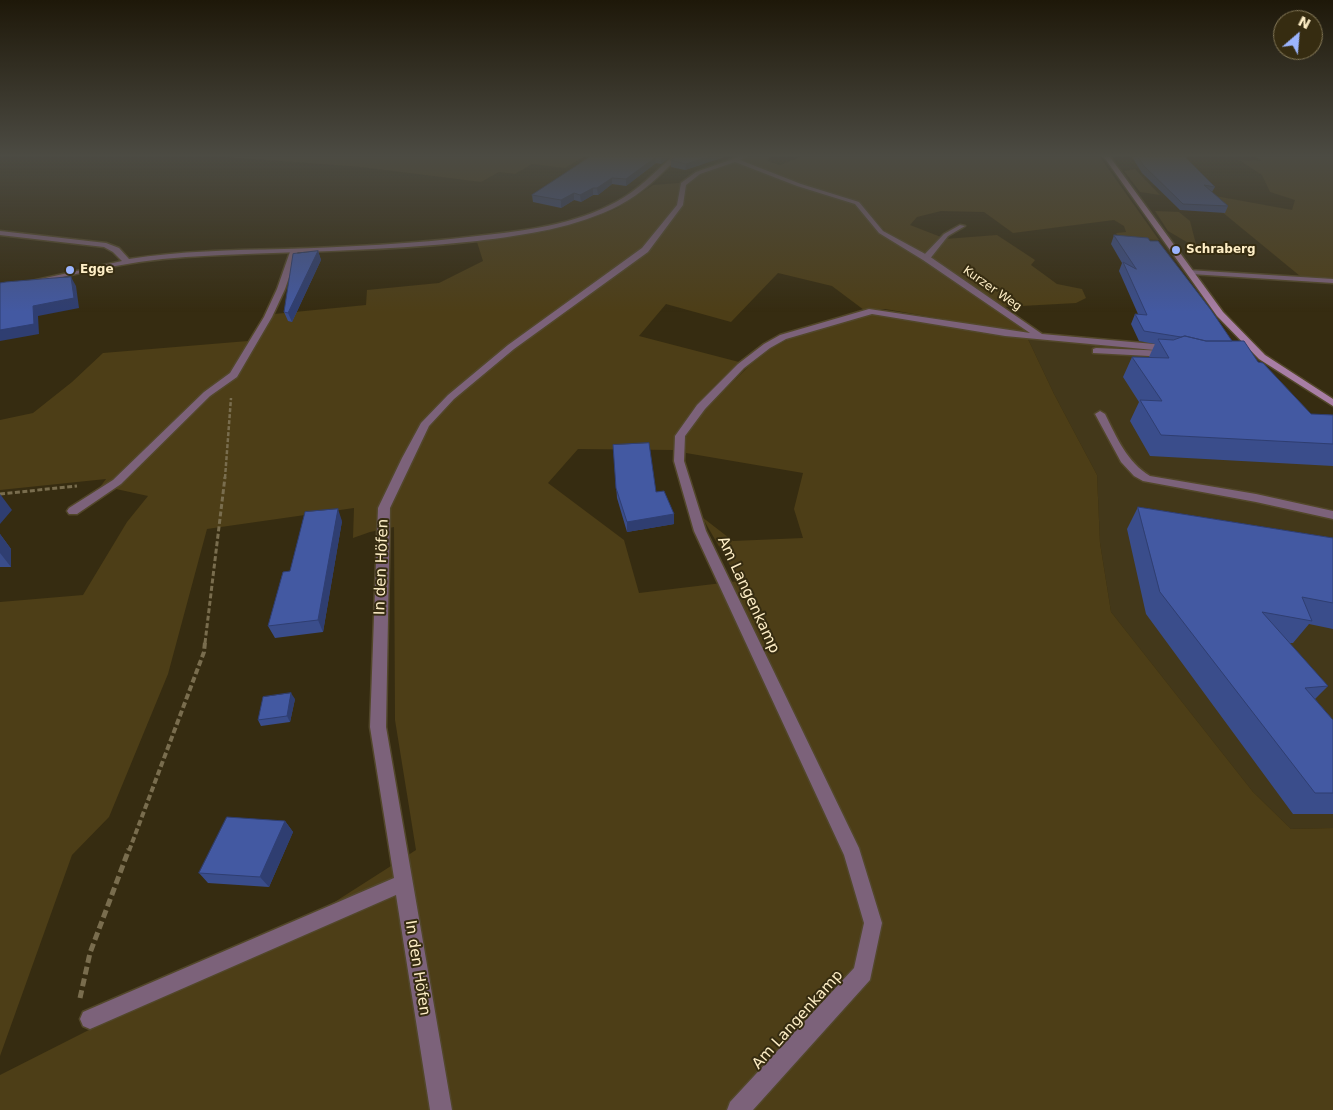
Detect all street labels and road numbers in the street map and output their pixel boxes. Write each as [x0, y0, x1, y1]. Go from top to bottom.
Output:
street label: Kurzer Weg [960, 263, 1024, 315]
street label: In den Höfen [371, 519, 393, 615]
street label: Am Langenkamp [713, 534, 783, 656]
street label: In den Höfen [401, 919, 433, 1017]
street label: Am Langenkamp [749, 967, 847, 1073]

